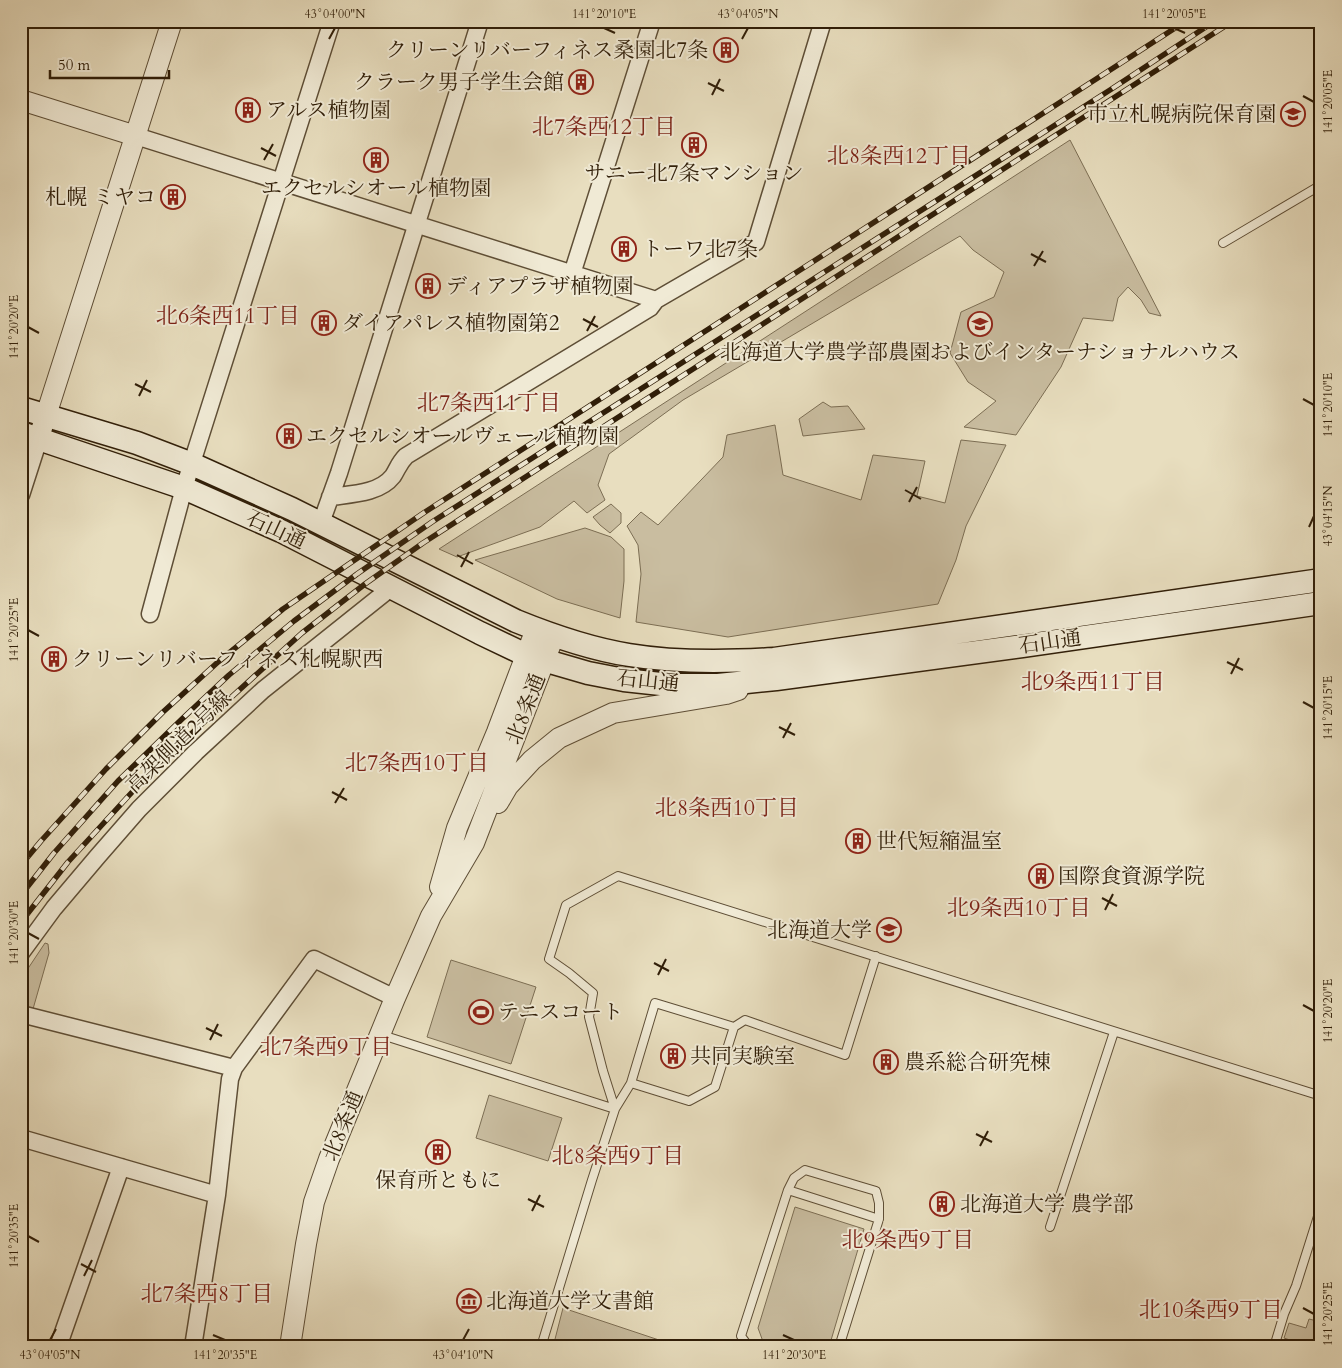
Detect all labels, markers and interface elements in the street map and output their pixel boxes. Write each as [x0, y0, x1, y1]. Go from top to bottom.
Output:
text: 43°04'00"N [305, 6, 366, 22]
text: 141°20'10"E [572, 6, 636, 22]
text: 43°04'05"N [718, 6, 779, 22]
text: 141°20'05"E [1142, 6, 1206, 22]
place label: クリーンリバーフィネス桑園北7条 [386, 36, 708, 65]
building icon: クリーンリバーフィネス桑園北7条 [713, 37, 739, 63]
scale bar [50, 48, 169, 80]
text: 50 m [58, 55, 90, 75]
place label: クラーク男子学生会館 [354, 68, 564, 97]
building icon: クラーク男子学生会館 [568, 69, 594, 95]
text: 141°20'05"E [1320, 70, 1336, 134]
place label: アルス植物園 [266, 96, 391, 125]
building icon: アルス植物園 [235, 97, 261, 123]
place label: 市立札幌病院保育園 [1087, 100, 1276, 129]
school or university icon: 市立札幌病院保育園 [1280, 101, 1306, 127]
district label: 北7条西12丁目 [532, 112, 676, 142]
building icon: サニー北7条マンション [681, 132, 707, 158]
district label: 北8条西12丁目 [827, 141, 971, 171]
building icon: エクセルシオール植物園 [363, 147, 389, 173]
place label: サニー北7条マンション [585, 159, 803, 188]
place label: エクセルシオール植物園 [261, 174, 491, 203]
place label: 札幌 ミヤコ [45, 183, 156, 212]
building icon: 札幌 ミヤコ [160, 184, 186, 210]
place label: トーワ北7条 [642, 235, 758, 264]
building icon: トーワ北7条 [611, 236, 637, 262]
place label: ディアプラザ植物園 [446, 272, 633, 301]
building icon: ディアプラザ植物園 [415, 273, 441, 299]
text: 141°20'20"E [6, 295, 22, 359]
district label: 北6条西11丁目 [156, 301, 300, 331]
place label: ダイアパレス植物園第2 [342, 309, 560, 338]
building icon: ダイアパレス植物園第2 [311, 310, 337, 336]
school or university icon: 北海道大学農学部農園およびインターナショナルハウス [967, 311, 993, 337]
place label: 北海道大学農学部農園およびインターナショナルハウス [720, 338, 1240, 367]
text: 141°20'10"E [1320, 373, 1336, 437]
district label: 北7条西11丁目 [417, 388, 561, 418]
place label: エクセルシオールヴェール植物園 [306, 422, 619, 451]
building icon: エクセルシオールヴェール植物園 [276, 423, 302, 449]
text: 43°04'15"N [1320, 485, 1336, 546]
street label: 石山通 [241, 504, 311, 556]
text: 141°20'25"E [6, 598, 22, 662]
street label: 石山通 [1017, 623, 1083, 661]
place label: クリーンリバーフィネス札幌駅西 [72, 645, 383, 674]
building icon: クリーンリバーフィネス札幌駅西 [41, 646, 67, 672]
street label: 石山通 [615, 663, 681, 699]
district label: 北9条西11丁目 [1021, 667, 1165, 697]
street label: 北8条通 [499, 669, 553, 749]
text: 141°20'15"E [1320, 676, 1336, 740]
street label: 高架側道2号線 [120, 684, 238, 800]
district label: 北7条西10丁目 [345, 748, 489, 778]
district label: 北8条西10丁目 [655, 793, 799, 823]
place label: 世代短縮温室 [876, 827, 1002, 856]
building icon: 世代短縮温室 [845, 828, 871, 854]
place label: 国際食資源学院 [1058, 862, 1205, 891]
building icon: 国際食資源学院 [1028, 863, 1054, 889]
district label: 北9条西10丁目 [947, 893, 1091, 923]
text: 141°20'30"E [6, 901, 22, 965]
place label: 北海道大学 [767, 916, 872, 945]
school or university icon: 北海道大学 [876, 917, 902, 943]
text: 141°20'20"E [1320, 979, 1336, 1043]
place label: テニスコート [498, 998, 623, 1027]
sports icon: テニスコート [468, 999, 494, 1025]
district label: 北7条西9丁目 [260, 1032, 392, 1062]
place label: 共同実験室 [690, 1042, 795, 1071]
building icon: 共同実験室 [660, 1043, 686, 1069]
place label: 農系総合研究棟 [904, 1048, 1051, 1077]
building icon: 農系総合研究棟 [873, 1049, 899, 1075]
street label: 北8条通 [316, 1086, 370, 1166]
building icon: 保育所ともに [425, 1139, 451, 1165]
district label: 北8条西9丁目 [552, 1141, 684, 1171]
place label: 保育所ともに [375, 1166, 501, 1195]
place label: 北海道大学 農学部 [960, 1190, 1134, 1219]
building icon: 北海道大学 農学部 [929, 1191, 955, 1217]
text: 141°20'35"E [6, 1204, 22, 1268]
district label: 北9条西9丁目 [842, 1225, 974, 1255]
district label: 北7条西8丁目 [141, 1279, 273, 1309]
text: 141°20'25"E [1320, 1282, 1336, 1346]
place label: 北海道大学文書館 [486, 1287, 654, 1316]
museum icon: 北海道大学文書館 [456, 1288, 482, 1314]
district label: 北10条西9丁目 [1139, 1295, 1283, 1325]
text: 43°04'05"N [20, 1347, 81, 1363]
text: 141°20'35"E [193, 1347, 257, 1363]
text: 43°04'10"N [433, 1347, 494, 1363]
text: 141°20'30"E [762, 1347, 826, 1363]

